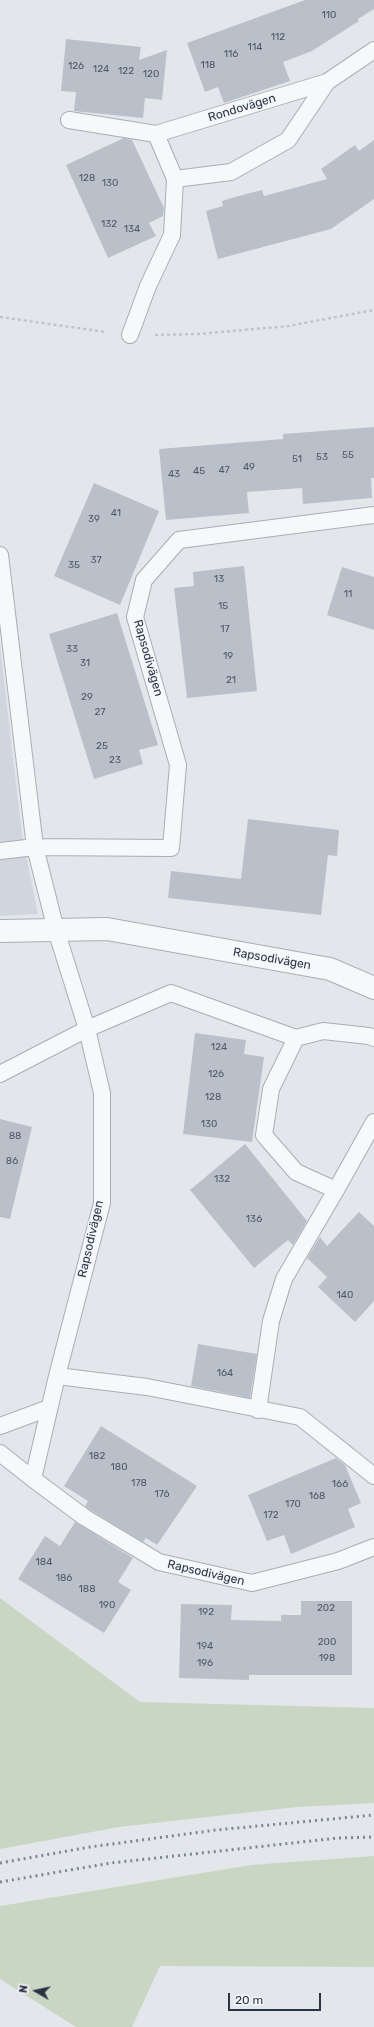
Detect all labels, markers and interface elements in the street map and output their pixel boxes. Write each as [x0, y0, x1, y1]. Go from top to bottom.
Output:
house number: 110 [322, 9, 336, 21]
house number: 112 [271, 31, 285, 43]
house number: 114 [248, 41, 262, 53]
house number: 116 [224, 48, 238, 60]
house number: 118 [201, 59, 215, 71]
house number: 126 [68, 60, 84, 72]
house number: 124 [93, 63, 109, 75]
house number: 122 [118, 65, 134, 77]
house number: 120 [143, 68, 159, 80]
street label: Rondovägen [206, 91, 278, 125]
house number: 128 [79, 172, 95, 184]
house number: 130 [102, 177, 118, 189]
house number: 132 [101, 218, 117, 230]
house number: 134 [124, 223, 140, 235]
house number: 55 [342, 449, 354, 461]
house number: 53 [316, 451, 328, 463]
house number: 51 [292, 453, 302, 465]
house number: 49 [243, 461, 255, 473]
house number: 47 [218, 464, 230, 476]
house number: 45 [193, 465, 205, 477]
house number: 43 [168, 468, 180, 480]
house number: 41 [111, 507, 121, 519]
house number: 39 [88, 513, 100, 525]
house number: 37 [90, 554, 102, 566]
house number: 35 [68, 559, 80, 571]
house number: 13 [214, 573, 224, 585]
house number: 11 [344, 588, 352, 600]
house number: 15 [218, 600, 228, 612]
street label: Rapsodivägen [130, 618, 166, 698]
house number: 17 [220, 623, 230, 635]
house number: 33 [66, 643, 78, 655]
house number: 19 [223, 650, 233, 662]
house number: 31 [80, 657, 90, 669]
house number: 21 [226, 674, 236, 686]
house number: 29 [81, 691, 93, 703]
house number: 27 [95, 706, 105, 718]
house number: 25 [96, 740, 108, 752]
house number: 23 [109, 754, 121, 766]
street label: Rapsodivägen [232, 945, 312, 973]
house number: 124 [211, 1041, 227, 1053]
house number: 126 [208, 1068, 224, 1080]
house number: 128 [205, 1091, 221, 1103]
house number: 130 [201, 1118, 217, 1130]
house number: 88 [9, 1130, 21, 1142]
house number: 86 [6, 1155, 18, 1167]
house number: 132 [214, 1173, 230, 1185]
street label: Rapsodivägen [75, 1199, 107, 1279]
house number: 136 [246, 1213, 262, 1225]
house number: 140 [337, 1289, 353, 1301]
house number: 164 [217, 1367, 233, 1379]
house number: 182 [89, 1450, 105, 1462]
house number: 180 [111, 1461, 127, 1473]
house number: 178 [131, 1477, 147, 1489]
house number: 166 [332, 1478, 348, 1490]
house number: 176 [154, 1488, 170, 1500]
house number: 168 [309, 1490, 325, 1502]
house number: 170 [285, 1498, 301, 1510]
house number: 172 [263, 1509, 279, 1521]
house number: 184 [36, 1556, 52, 1568]
street label: Rapsodivägen [166, 1557, 246, 1589]
house number: 186 [56, 1572, 72, 1584]
house number: 188 [79, 1583, 95, 1595]
house number: 190 [99, 1599, 115, 1611]
house number: 202 [317, 1602, 335, 1614]
house number: 192 [198, 1606, 214, 1618]
house number: 200 [318, 1636, 336, 1648]
house number: 194 [197, 1640, 213, 1652]
house number: 198 [319, 1652, 335, 1664]
house number: 196 [197, 1657, 213, 1669]
north arrow [16, 1971, 56, 2011]
text: N [17, 1984, 31, 1994]
scale bar [230, 1985, 323, 2011]
text: 20 m [235, 1993, 263, 2007]

